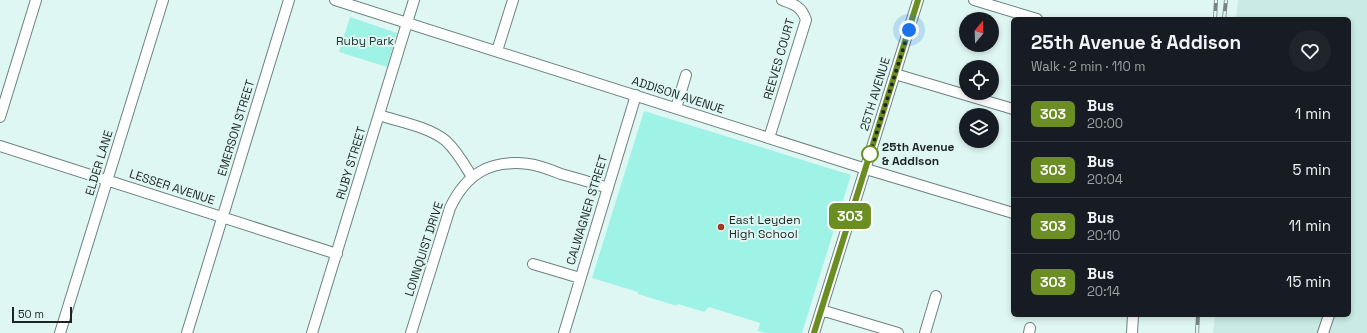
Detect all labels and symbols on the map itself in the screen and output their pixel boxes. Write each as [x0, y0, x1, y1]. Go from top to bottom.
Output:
north arrow [959, 12, 999, 52]
street label: REEVES COURT [760, 16, 798, 102]
your location [899, 20, 919, 40]
park label: Ruby Park [336, 33, 395, 49]
street label: 25TH AVENUE [856, 55, 894, 133]
street label: ADDISON AVENUE [630, 73, 726, 118]
street label: EMERSON STREET [214, 78, 258, 178]
street label: RUBY STREET [332, 124, 370, 202]
street label: ELDER LANE [81, 128, 117, 198]
place label: 25th Avenue & Addison [882, 139, 955, 169]
marker: 25th Avenue & Addison [861, 145, 879, 163]
street label: CALWAGNER STREET [563, 153, 611, 267]
street label: LESSER AVENUE [127, 166, 217, 208]
street label: LONNQUIST DRIVE [401, 199, 447, 298]
line badge: 303 [827, 203, 873, 229]
place label: East Leyden High School [729, 212, 801, 242]
marker: East Leyden High School [716, 222, 726, 232]
scale bar [12, 305, 72, 324]

